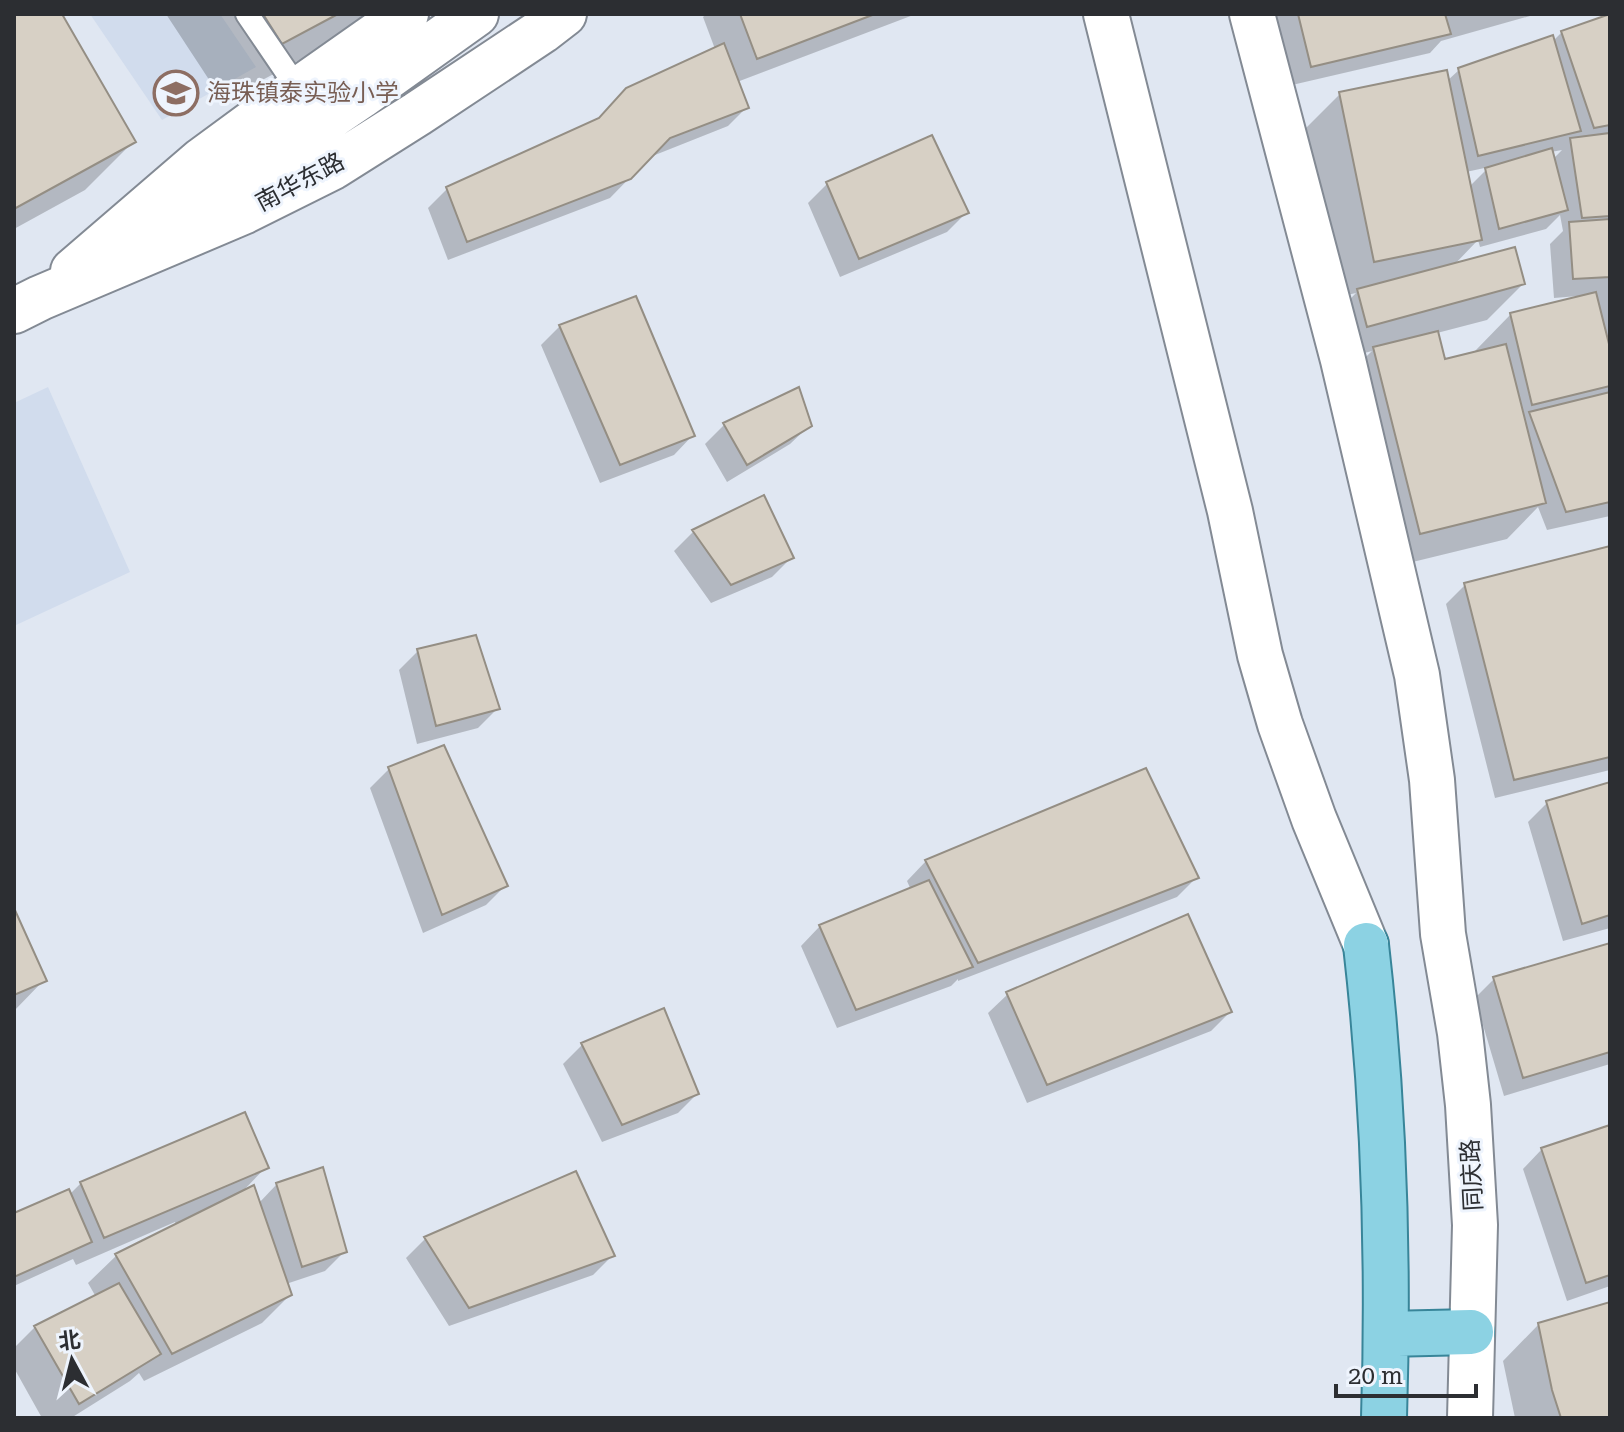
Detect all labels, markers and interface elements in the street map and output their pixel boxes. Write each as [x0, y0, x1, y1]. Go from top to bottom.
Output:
school or university icon: 海珠镇泰实验小学 [152, 69, 200, 117]
place label: 海珠镇泰实验小学 [207, 79, 399, 107]
street label: 南华东路 [251, 147, 349, 217]
street label: 同庆路 [1456, 1138, 1488, 1212]
north arrow [32, 1320, 112, 1400]
text: 北 [57, 1327, 82, 1354]
scale bar [1336, 1348, 1476, 1398]
text: 20 m [1348, 1362, 1403, 1390]

